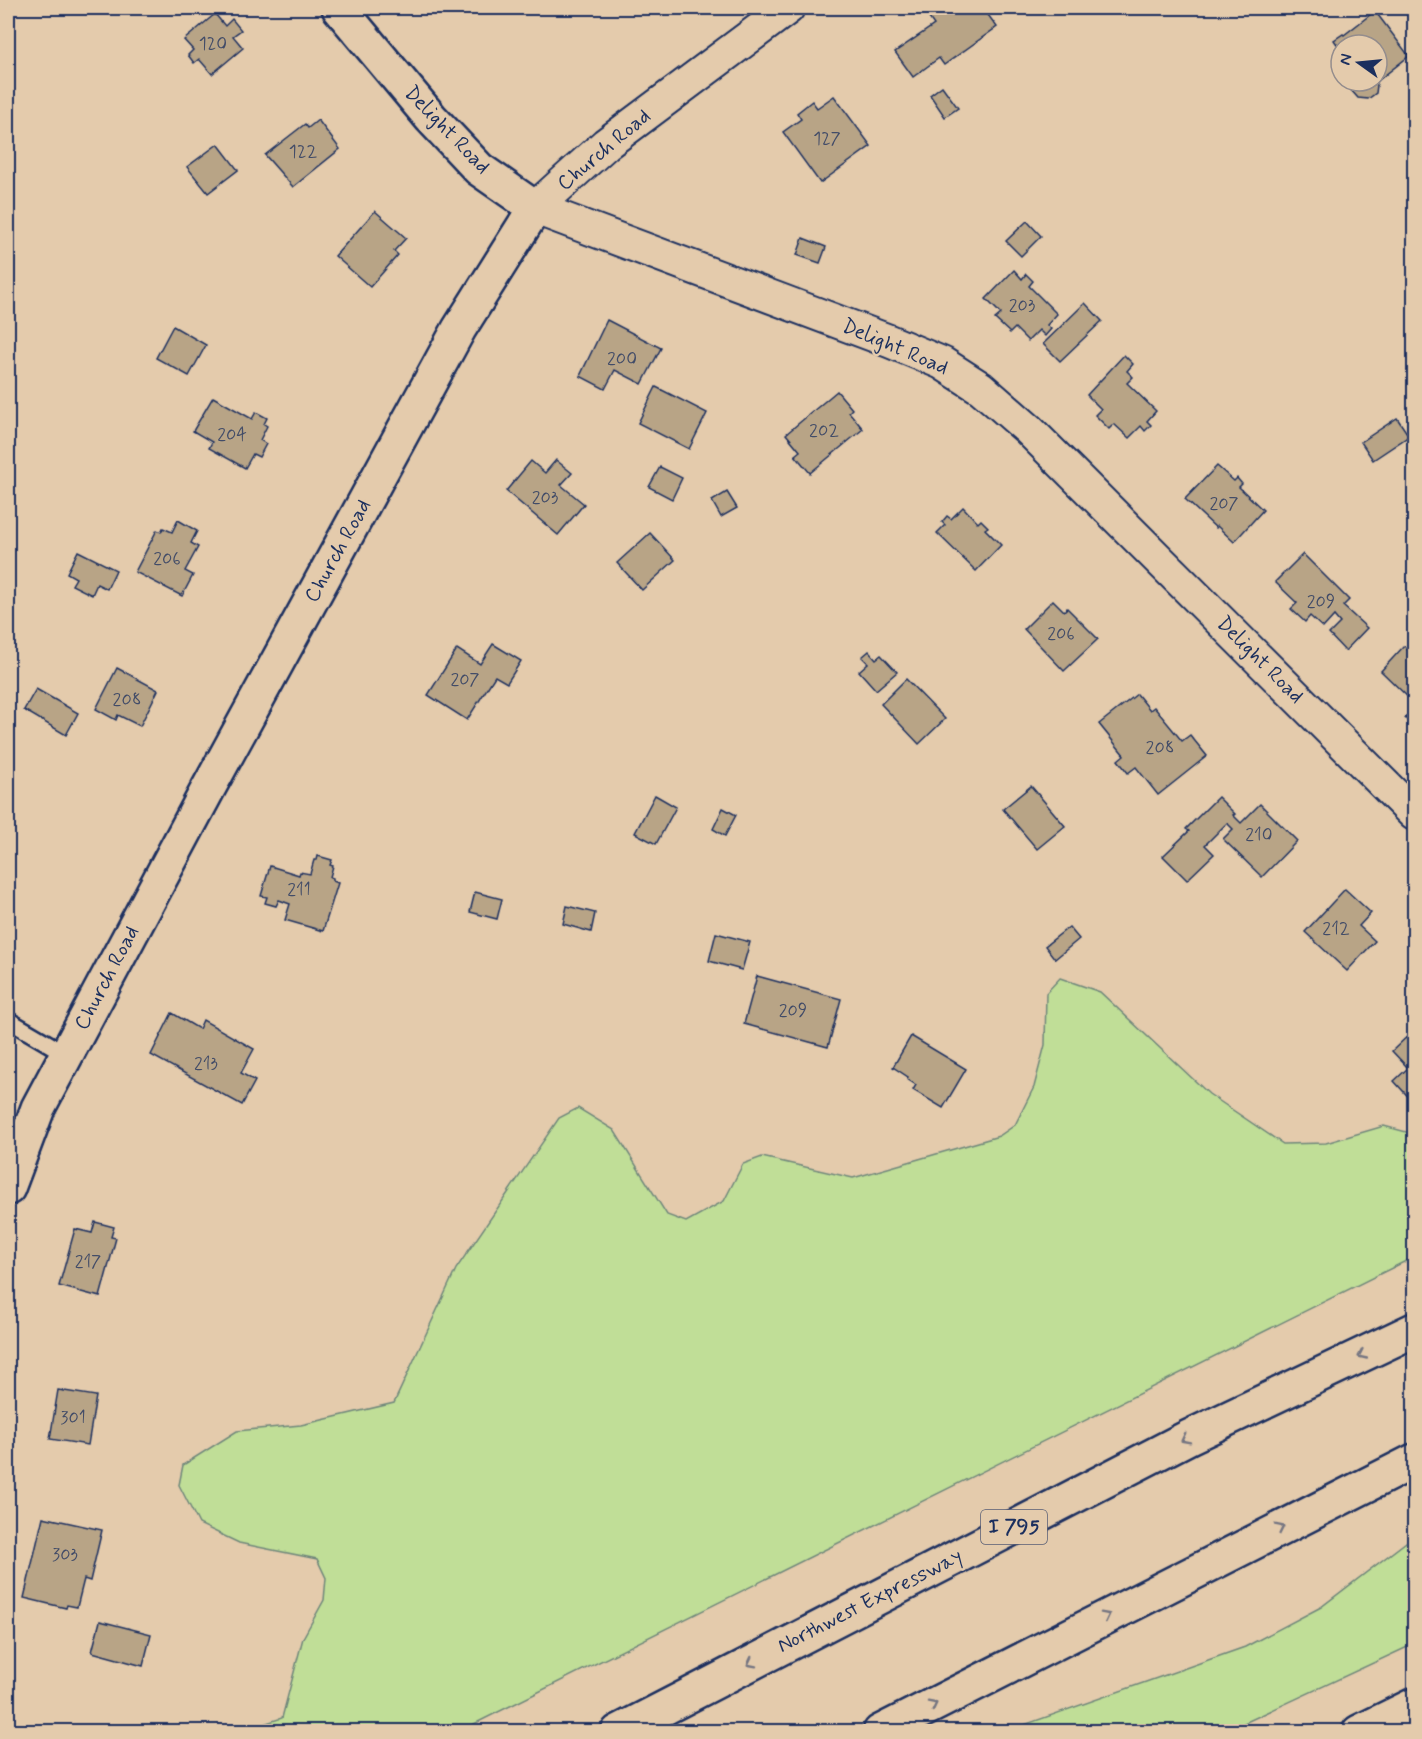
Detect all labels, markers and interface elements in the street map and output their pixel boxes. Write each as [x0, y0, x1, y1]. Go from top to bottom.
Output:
house number: 120 [199, 32, 227, 56]
north arrow [1329, 33, 1389, 93]
text: N [1334, 52, 1357, 67]
street label: Delight Road [398, 80, 496, 180]
street label: Church Road [551, 103, 657, 197]
house number: 127 [813, 127, 841, 151]
house number: 122 [289, 140, 317, 164]
house number: 203 [1009, 294, 1035, 318]
street label: Delight Road [837, 312, 953, 382]
house number: 200 [607, 347, 637, 371]
house number: 202 [809, 419, 839, 443]
house number: 204 [217, 423, 247, 447]
house number: 203 [532, 486, 558, 510]
house number: 207 [1209, 492, 1239, 516]
street label: Church Road [298, 494, 378, 608]
house number: 206 [153, 547, 181, 571]
house number: 209 [1307, 590, 1335, 614]
street label: Delight Road [1210, 610, 1310, 710]
house number: 206 [1047, 622, 1075, 646]
house number: 207 [450, 668, 480, 692]
house number: 208 [113, 688, 141, 712]
house number: 208 [1146, 736, 1174, 760]
house number: 210 [1245, 823, 1273, 847]
house number: 211 [287, 878, 311, 902]
house number: 212 [1322, 917, 1350, 941]
street label: Church Road [68, 921, 146, 1035]
house number: 209 [779, 999, 807, 1023]
house number: 213 [194, 1052, 218, 1076]
house number: 217 [75, 1250, 101, 1274]
one-way arrow [1357, 1348, 1368, 1360]
house number: 301 [60, 1406, 86, 1430]
one-way arrow [1181, 1432, 1192, 1443]
road number: I 795 [981, 1510, 1047, 1544]
one-way arrow [1274, 1524, 1284, 1535]
street label: Northwest Expressway [773, 1542, 967, 1660]
house number: 303 [52, 1543, 78, 1567]
one-way arrow [1100, 1612, 1111, 1624]
one-way arrow [746, 1656, 757, 1667]
one-way arrow [926, 1701, 937, 1712]

